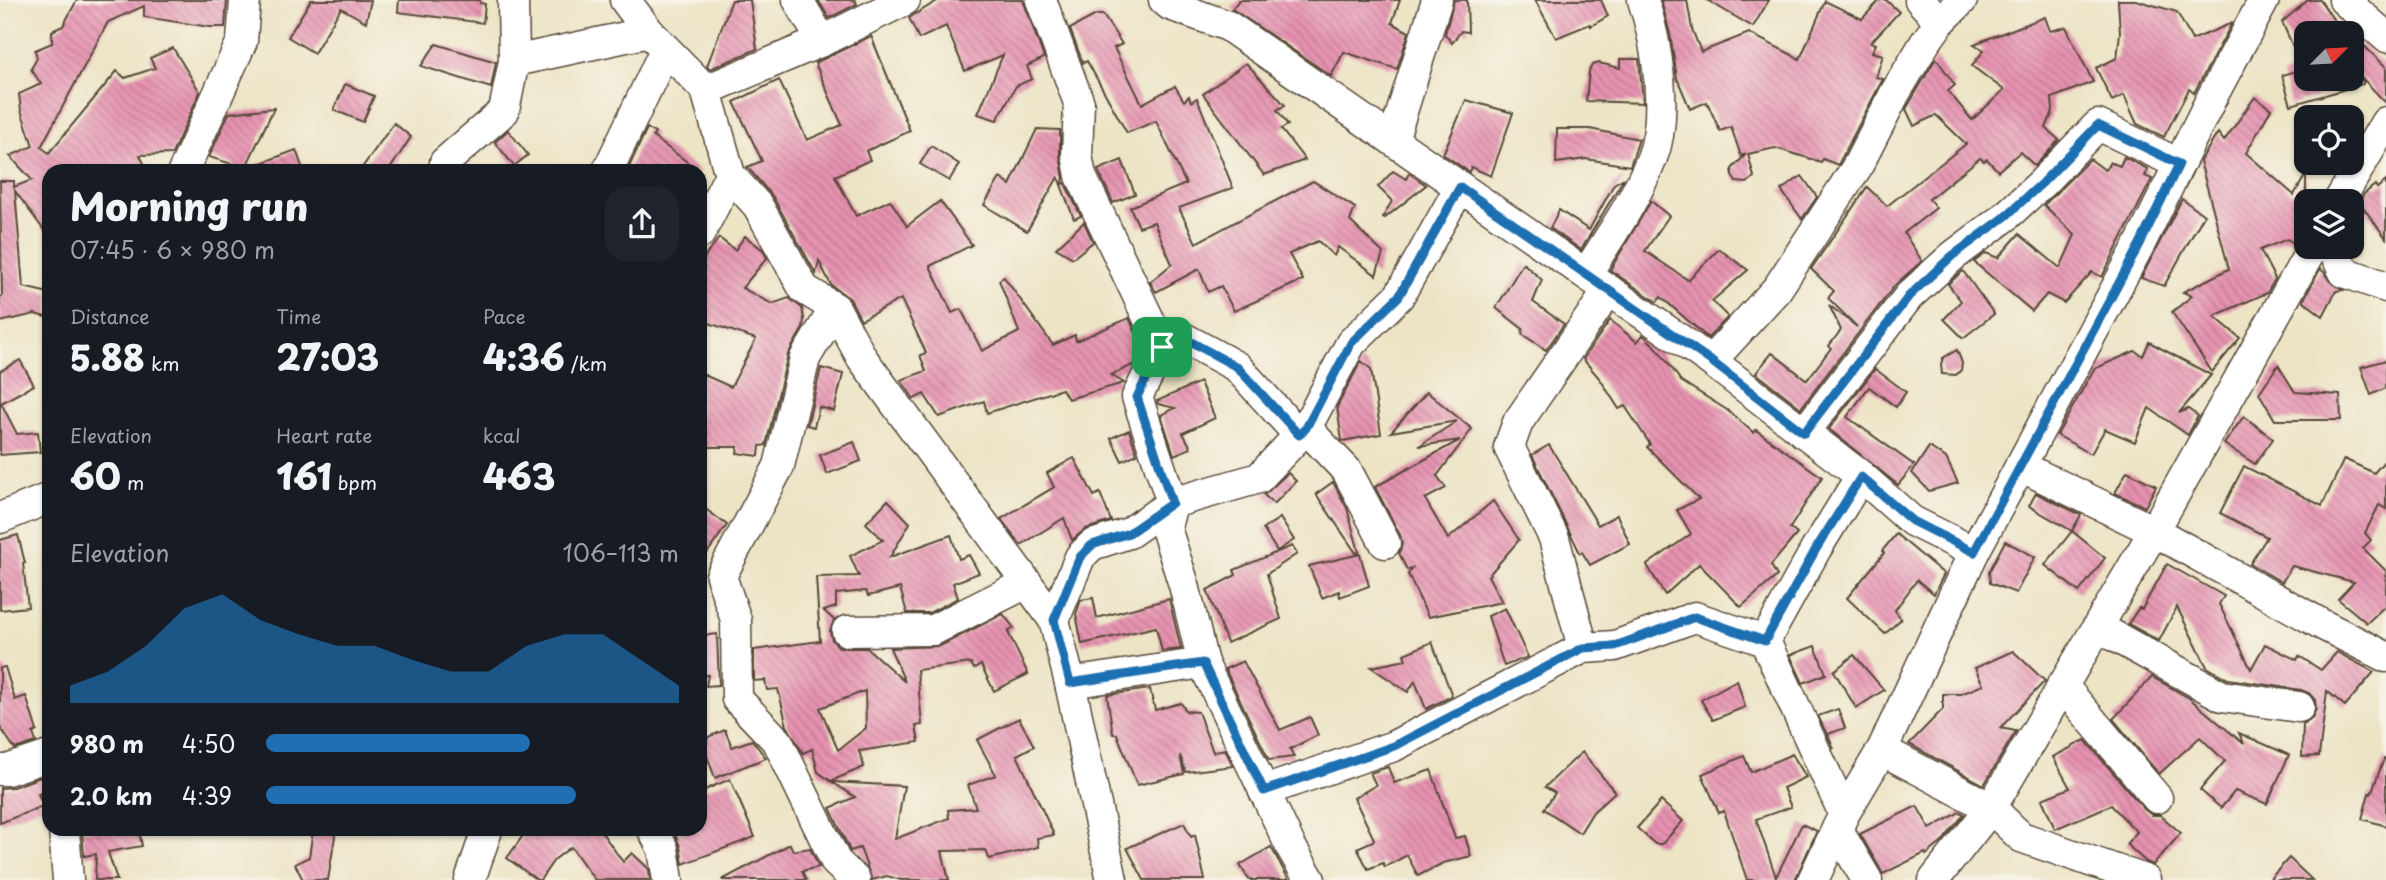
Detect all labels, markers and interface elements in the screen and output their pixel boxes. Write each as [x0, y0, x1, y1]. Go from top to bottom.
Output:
north arrow [2294, 21, 2364, 91]
map controls [2294, 21, 2364, 259]
button: locate [2294, 105, 2364, 175]
text: Morning run [70, 177, 308, 234]
button: share [605, 187, 679, 261]
button: layers [2294, 189, 2364, 259]
text: 07:45 · 6 × 980 m [70, 232, 275, 267]
text: Distance [70, 302, 150, 330]
text: Time [276, 302, 321, 330]
text: Pace [483, 302, 526, 330]
pin [1132, 317, 1192, 377]
icon: arrive [1143, 328, 1181, 366]
text: 5.88 [70, 330, 145, 383]
text: 27:03 [276, 330, 379, 383]
text: 4:36 [483, 330, 565, 383]
text: km [145, 349, 179, 377]
text: /km [565, 349, 607, 377]
text: Elevation [70, 421, 152, 449]
text: Heart rate [276, 421, 372, 449]
text: kcal [483, 421, 521, 449]
text: 60 [70, 449, 121, 502]
text: 161 [276, 449, 332, 502]
text: 463 [483, 449, 555, 502]
text: m [121, 468, 144, 496]
text: bpm [332, 468, 377, 496]
text: Elevation [70, 535, 169, 570]
text: 106–113 m [563, 535, 679, 570]
text: 980 m [70, 726, 144, 761]
text: 4:50 [182, 726, 235, 761]
text: 2.0 km [70, 778, 152, 813]
text: 4:39 [182, 778, 232, 813]

